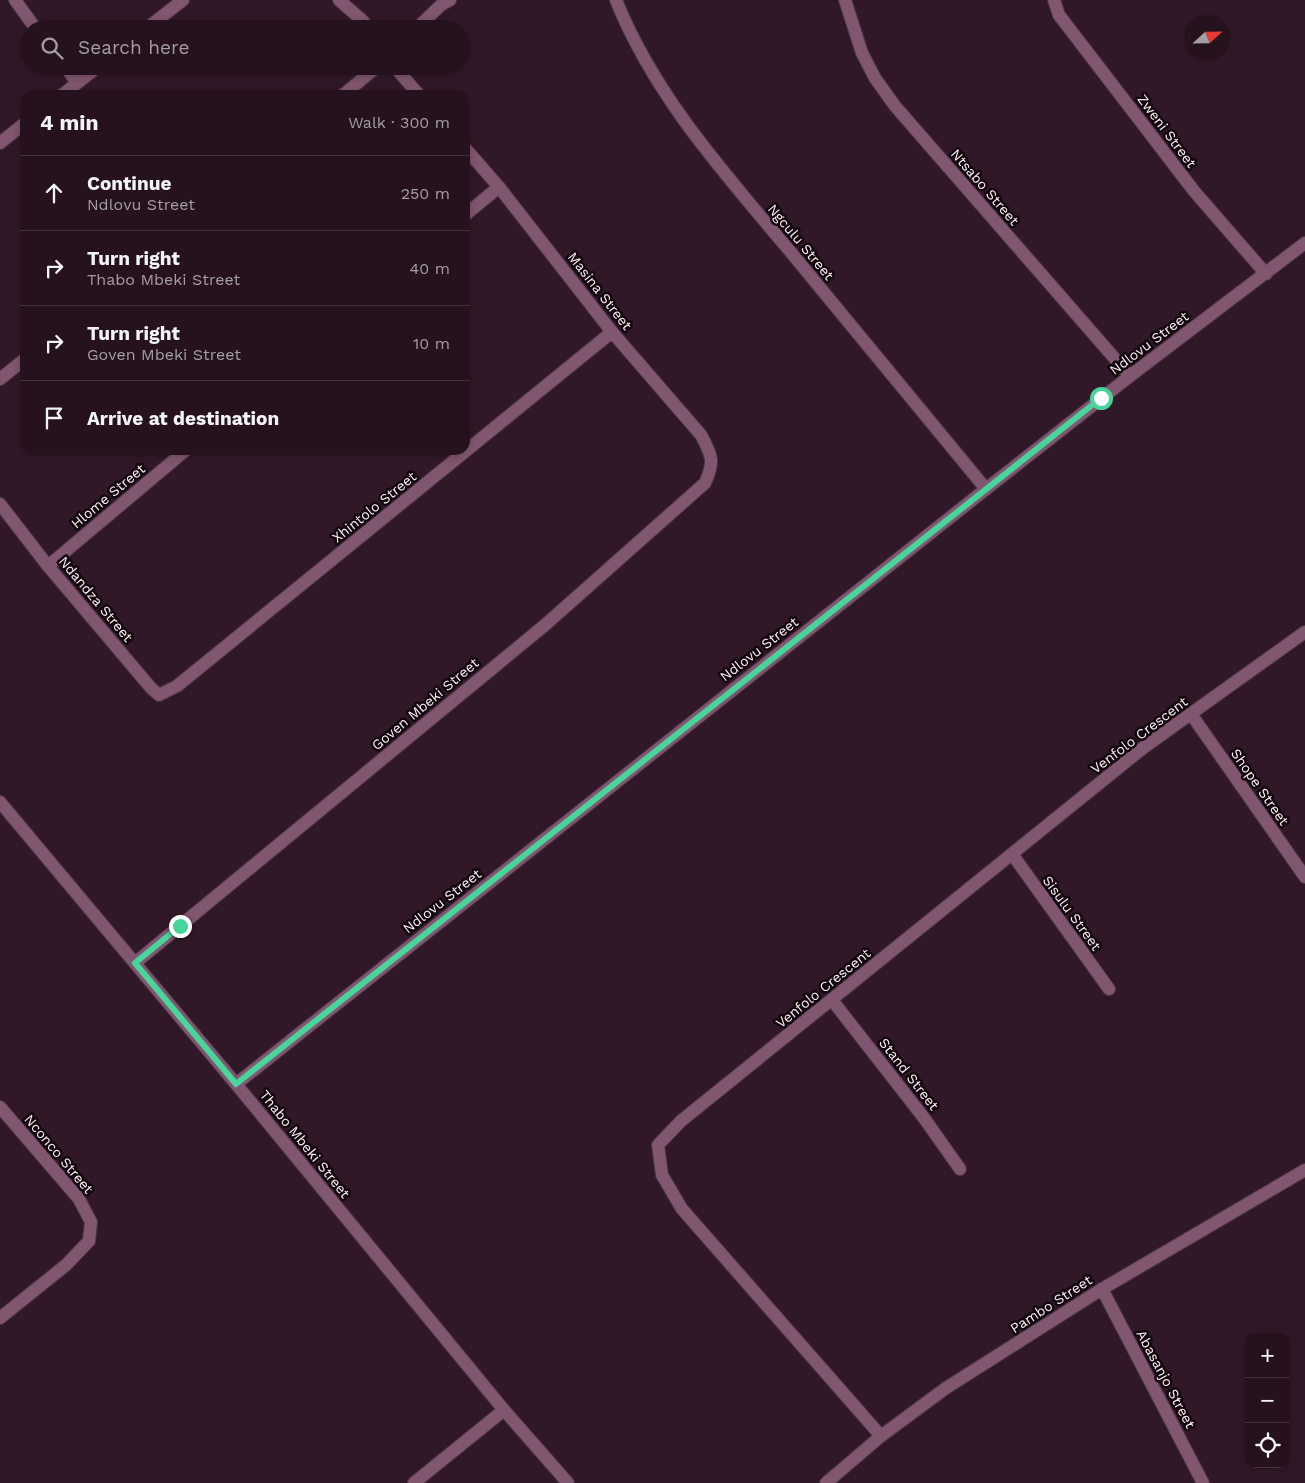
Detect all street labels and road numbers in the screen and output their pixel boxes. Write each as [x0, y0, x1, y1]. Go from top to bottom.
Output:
street label: Zweni Street [1134, 91, 1200, 171]
street label: Ntsabo Street [948, 146, 1022, 228]
street label: Ngculu Street [765, 201, 837, 283]
street label: Masina Street [565, 249, 635, 333]
street label: Ndlovu Street [1106, 308, 1192, 378]
street label: Hlome Street [68, 460, 148, 531]
street label: Xhintolo Street [329, 468, 419, 546]
street label: Ndandza Street [56, 553, 136, 645]
street label: Ndlovu Street [717, 614, 801, 684]
street label: Goven Mbeki Street [368, 655, 482, 753]
street label: Venfolo Crescent [1087, 693, 1191, 777]
street label: Shope Street [1228, 746, 1292, 828]
street label: Ndlovu Street [400, 866, 484, 936]
street label: Sisulu Street [1040, 873, 1105, 954]
street label: Venfolo Crescent [772, 945, 874, 1031]
street label: Stand Street [876, 1035, 942, 1113]
street label: Thabo Mbeki Street [257, 1087, 353, 1201]
street label: Nconco Street [21, 1111, 97, 1197]
street label: Pambo Street [1007, 1272, 1095, 1336]
street label: Abasanjo Street [1133, 1327, 1199, 1431]

